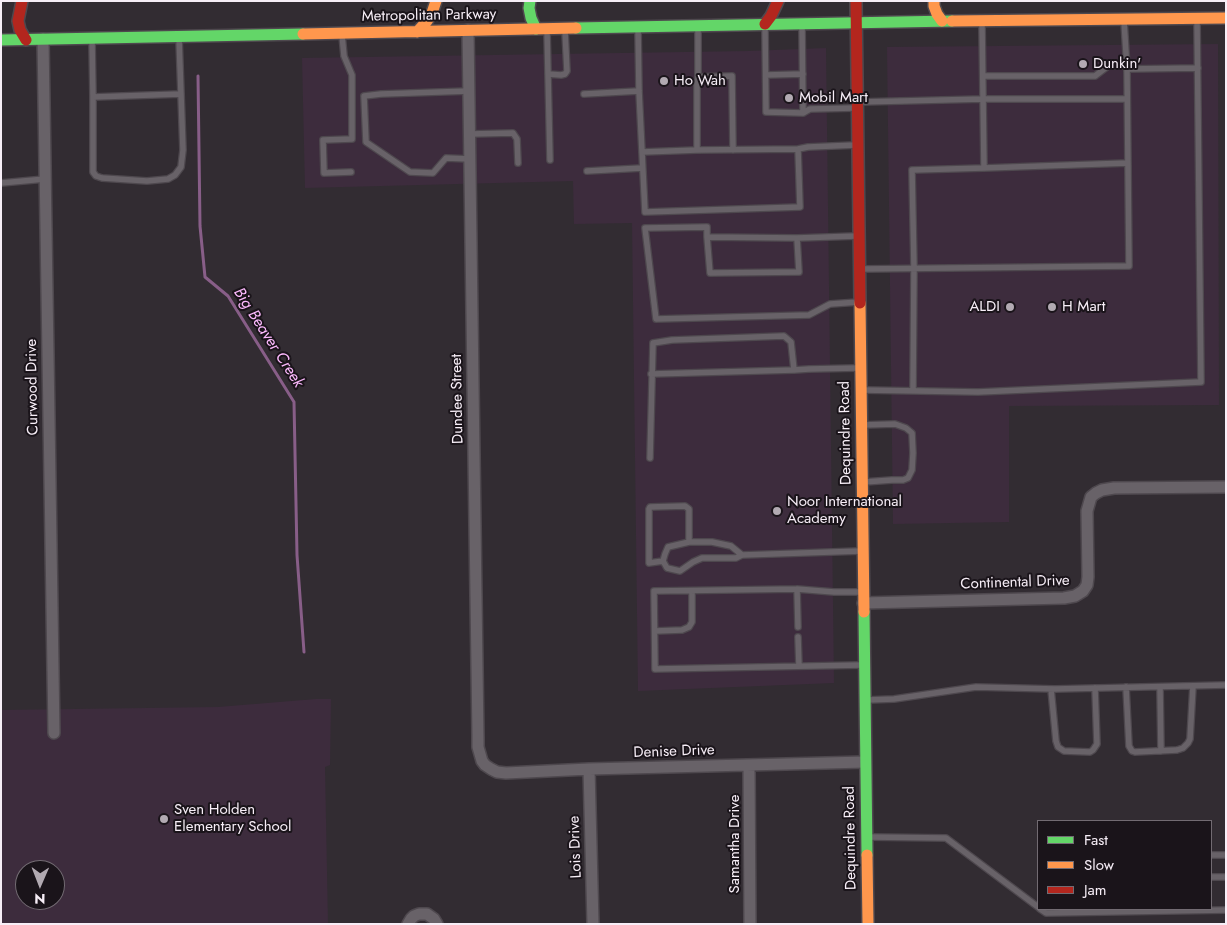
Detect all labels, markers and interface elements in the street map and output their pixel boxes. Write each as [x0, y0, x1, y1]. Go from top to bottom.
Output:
street label: Metropolitan Parkway [361, 6, 497, 26]
place label: Dunkin' [1093, 55, 1141, 73]
marker: Dunkin' [1077, 58, 1089, 70]
place label: Ho Wah [674, 72, 726, 90]
marker: Ho Wah [658, 75, 670, 87]
place label: Mobil Mart [799, 89, 868, 107]
marker: Mobil Mart [783, 92, 795, 104]
water label: Big Beaver Creek [229, 285, 307, 391]
place label: ALDI [969, 298, 1000, 316]
place label: H Mart [1062, 298, 1105, 316]
marker: ALDI [1004, 301, 1016, 313]
marker: H Mart [1046, 301, 1058, 313]
street label: Curwood Drive [23, 339, 43, 435]
street label: Dundee Street [448, 354, 468, 444]
street label: Dequindre Road [836, 381, 856, 485]
place label: Noor International Academy [787, 493, 902, 528]
marker: Noor International Academy [771, 505, 783, 517]
street label: Continental Drive [960, 572, 1070, 594]
street label: Denise Drive [633, 742, 715, 762]
street label: Dequindre Road [841, 786, 861, 890]
street label: Samantha Drive [726, 795, 744, 893]
place label: Sven Holden Elementary School [174, 801, 291, 836]
marker: Sven Holden Elementary School [158, 813, 170, 825]
street label: Lois Drive [566, 815, 586, 879]
legend [1037, 820, 1212, 910]
text: Fast [1084, 829, 1108, 851]
text: Slow [1084, 854, 1114, 876]
north arrow [15, 860, 65, 910]
text: Jam [1084, 879, 1107, 901]
text: N [34, 889, 45, 909]

